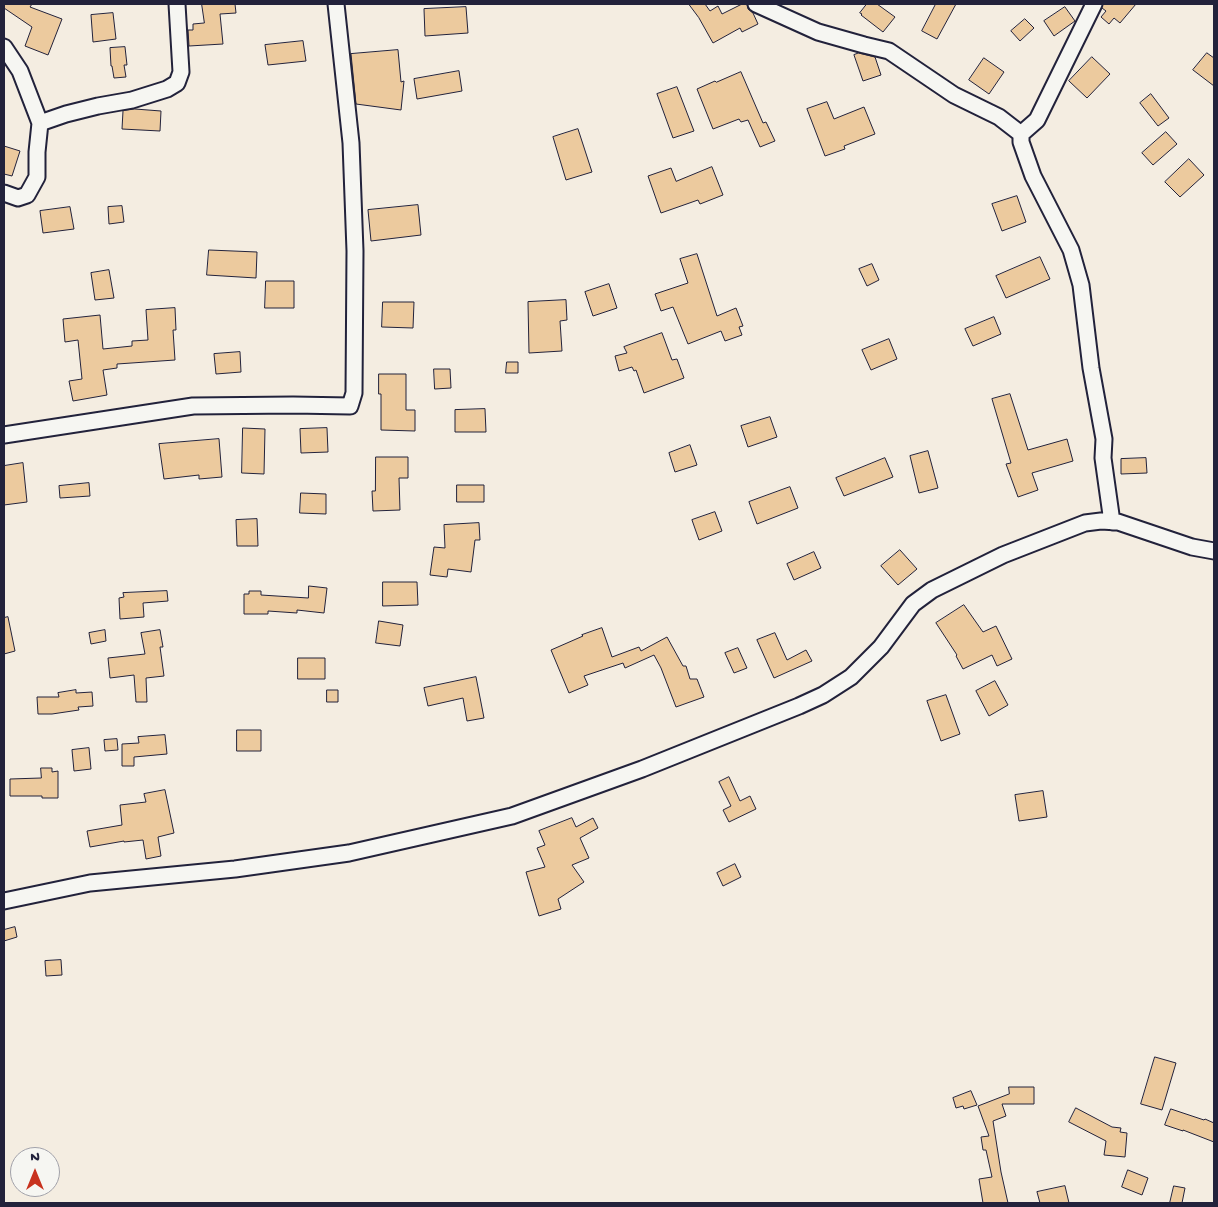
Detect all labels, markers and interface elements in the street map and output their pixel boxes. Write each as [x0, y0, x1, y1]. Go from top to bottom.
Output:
north arrow [10, 1147, 60, 1197]
text: N [30, 1149, 40, 1166]

